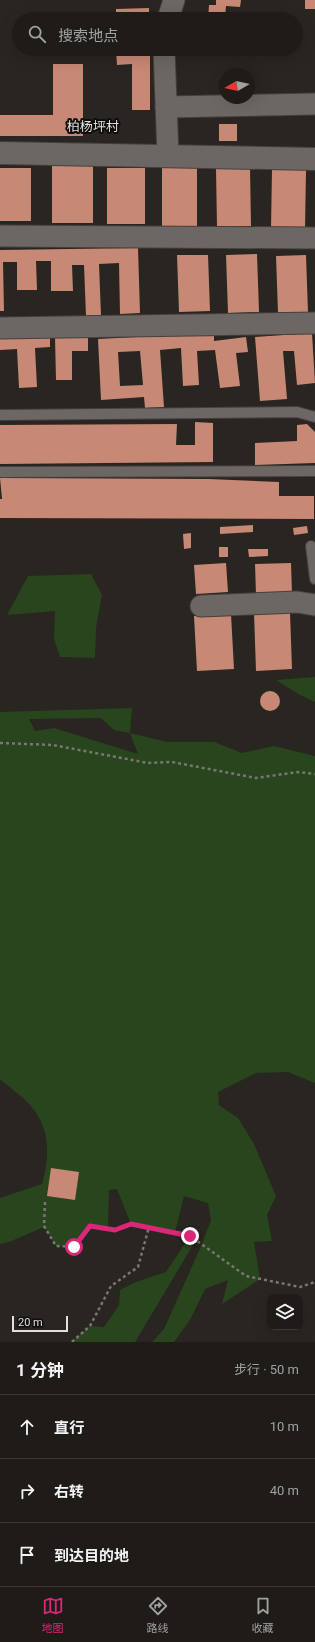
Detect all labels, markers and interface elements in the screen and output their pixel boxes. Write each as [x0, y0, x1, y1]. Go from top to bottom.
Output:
search box [12, 12, 303, 56]
icon: search [26, 23, 48, 45]
text: 搜索地点 [58, 27, 118, 45]
north arrow [219, 68, 255, 104]
district label: 柏杨坪村 [67, 119, 119, 134]
route end [181, 1227, 199, 1245]
route start [65, 1238, 83, 1256]
map controls [267, 1294, 303, 1330]
button: layers [267, 1294, 303, 1330]
scale bar [12, 1314, 68, 1333]
text: 20 m [18, 1316, 43, 1329]
text: 1 分钟 [16, 1360, 64, 1380]
text: 步行 · 50 m [234, 1362, 299, 1377]
icon: ahead [16, 1416, 38, 1438]
text: 直行 [54, 1419, 84, 1437]
text: 10 m [270, 1419, 299, 1434]
icon: right [16, 1480, 38, 1502]
text: 右转 [54, 1483, 84, 1501]
text: 40 m [270, 1483, 299, 1498]
icon: arrive [16, 1544, 38, 1566]
text: 到达目的地 [54, 1547, 129, 1565]
tab: 地图 [42, 1595, 64, 1635]
tab: 路线 [147, 1595, 169, 1635]
tab: 收藏 [252, 1595, 274, 1635]

